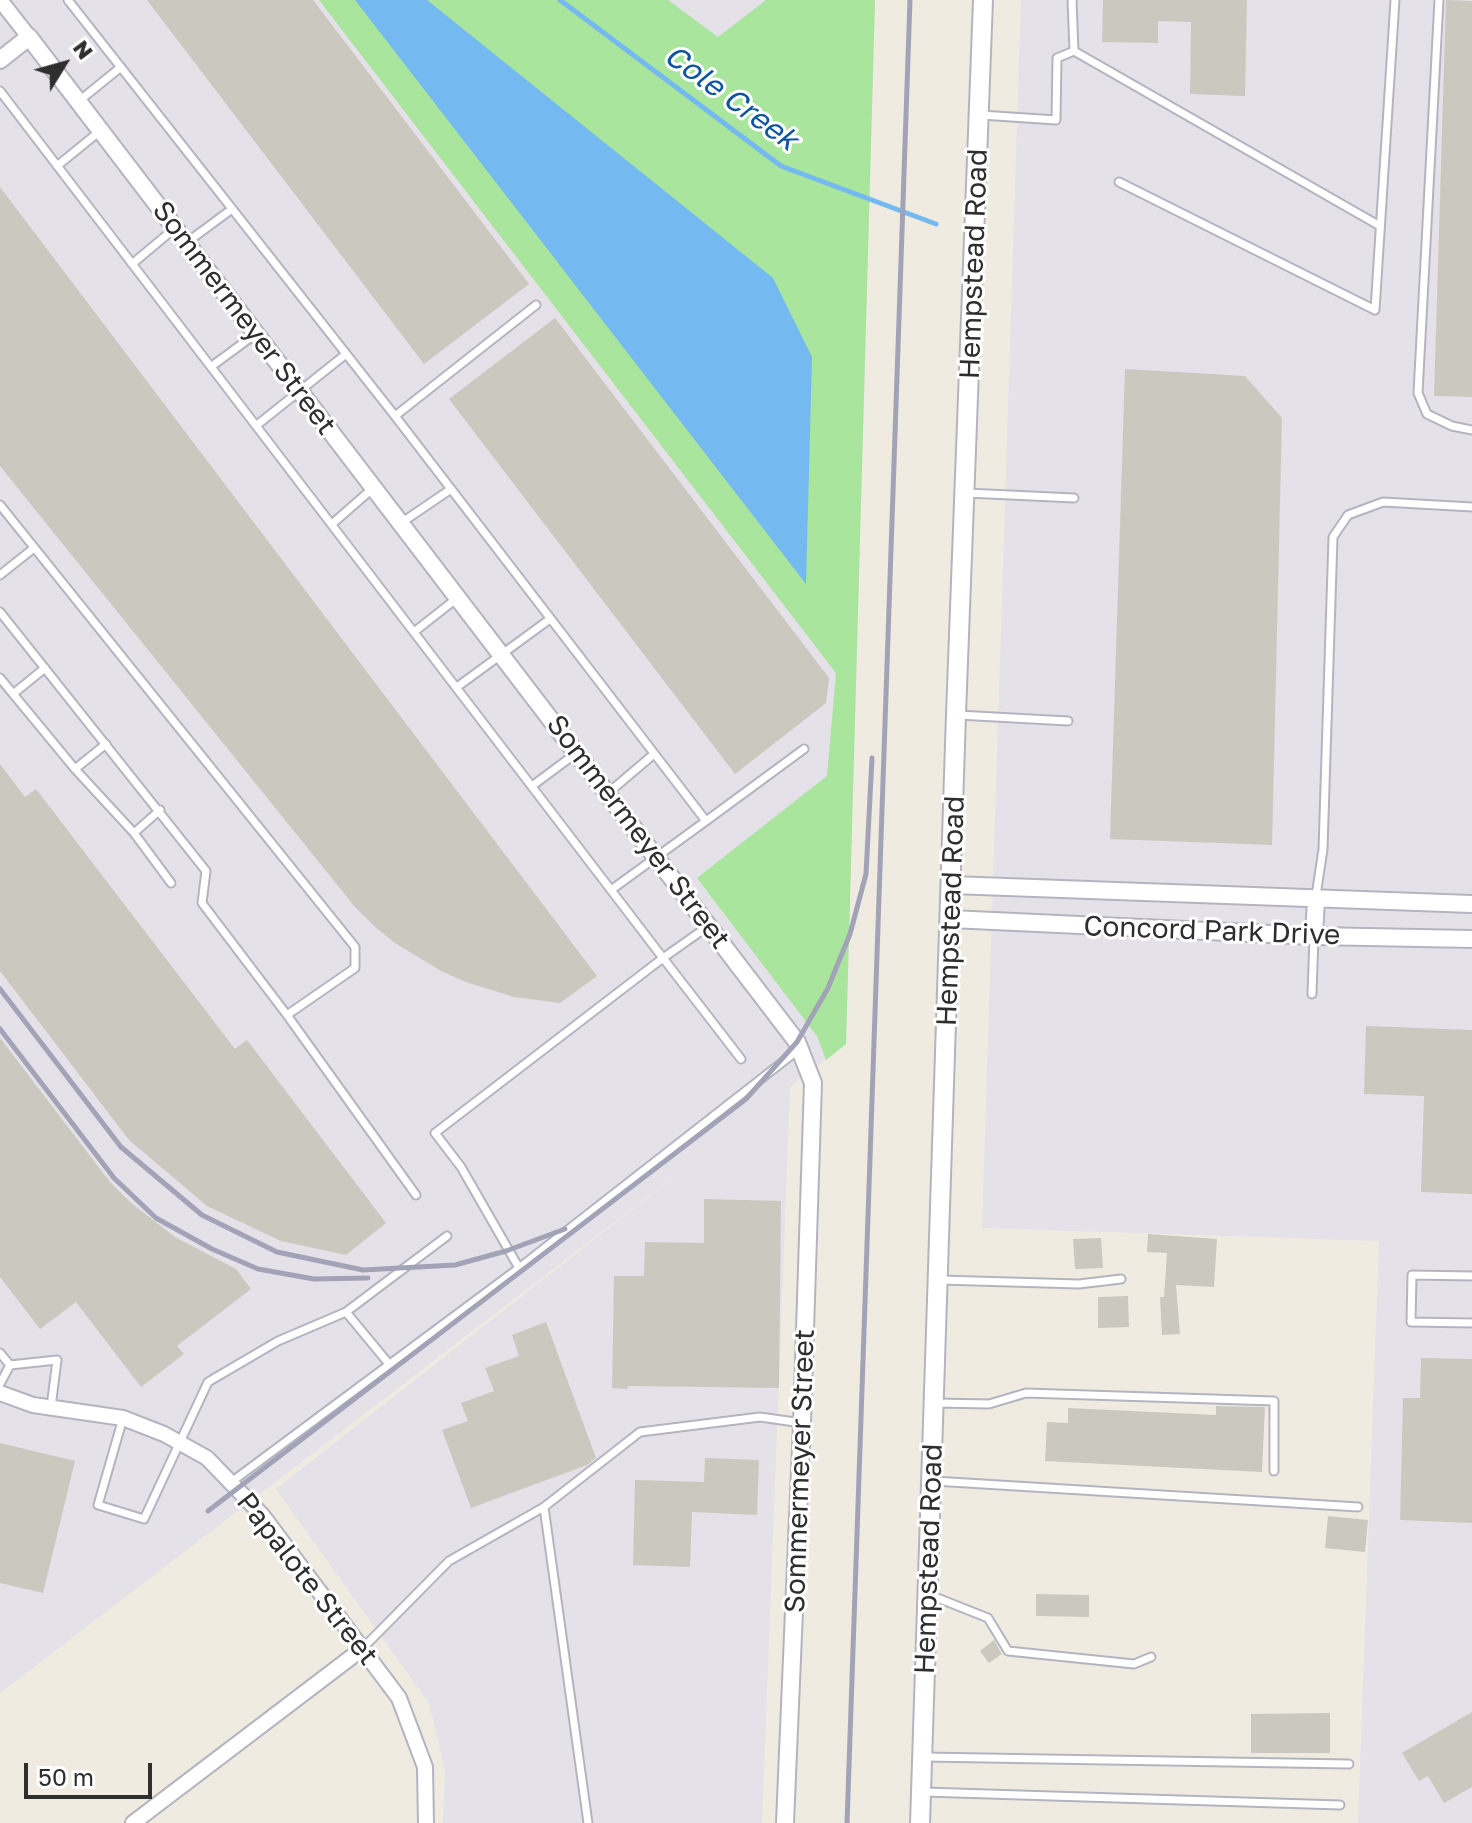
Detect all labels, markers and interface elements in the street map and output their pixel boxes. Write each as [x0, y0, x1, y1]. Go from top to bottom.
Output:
north arrow [24, 24, 104, 104]
text: N [68, 34, 99, 64]
water label: Cole Creek [657, 38, 805, 158]
street label: Hempstead Road [953, 148, 995, 380]
street label: Sommermeyer Street [145, 194, 343, 442]
street label: Sommermeyer Street [539, 708, 737, 956]
street label: Hempstead Road [930, 795, 972, 1027]
street label: Concord Park Drive [1083, 910, 1341, 952]
street label: Sommermeyer Street [778, 1328, 822, 1614]
street label: Hempstead Road [908, 1443, 950, 1675]
street label: Papalote Street [229, 1486, 385, 1672]
scale bar [28, 1747, 156, 1797]
text: 50 m [38, 1762, 94, 1791]

